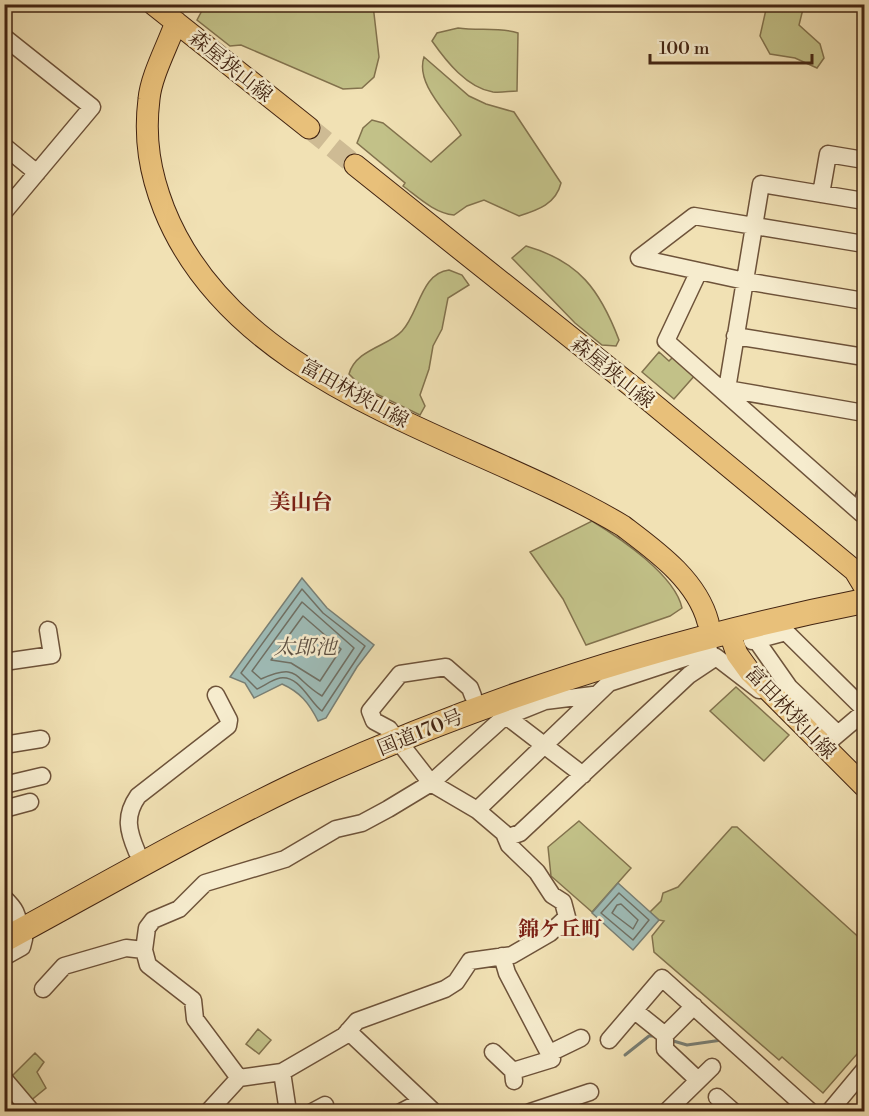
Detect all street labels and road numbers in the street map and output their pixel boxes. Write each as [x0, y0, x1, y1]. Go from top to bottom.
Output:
street label: 森屋狭山線 [183, 26, 277, 108]
street label: 森屋狭山線 [565, 332, 659, 414]
street label: 富田林狭山線 [296, 354, 413, 434]
street label: 富田林狭山線 [739, 661, 841, 765]
street label: 国道170号 [374, 705, 467, 762]

